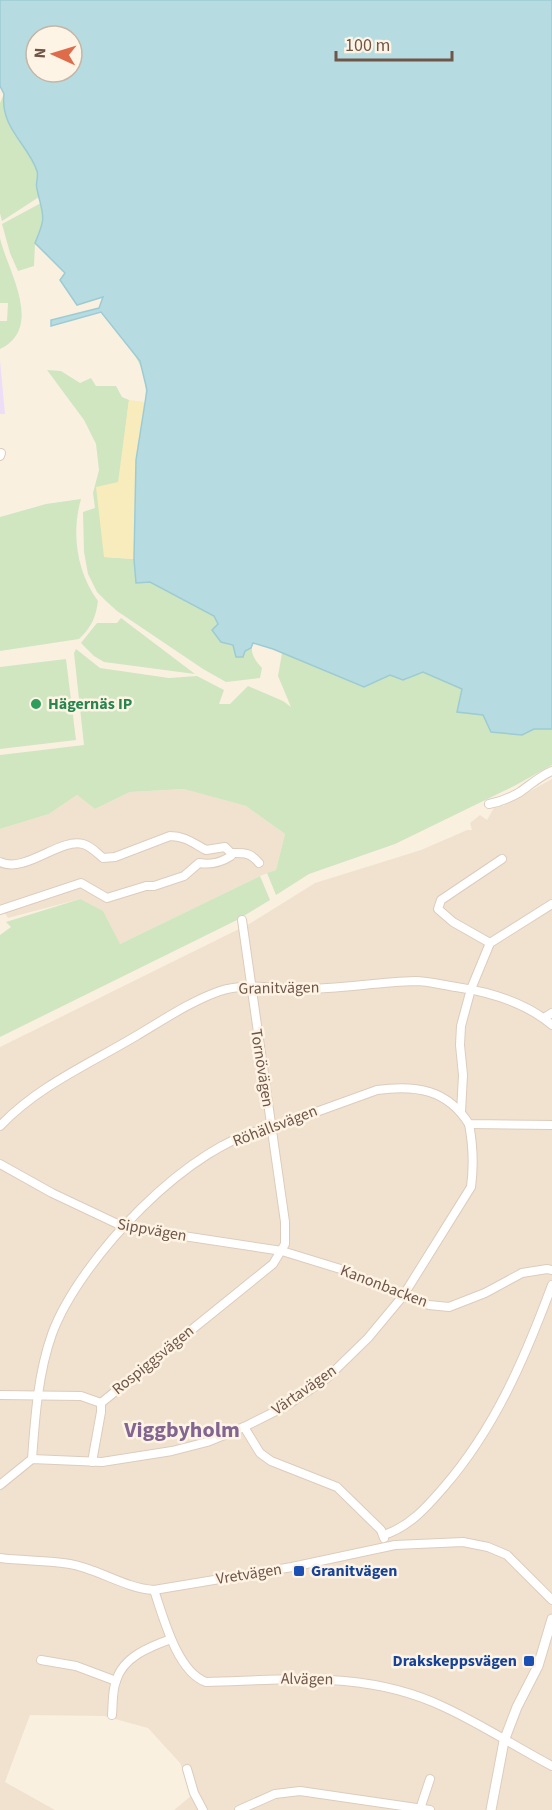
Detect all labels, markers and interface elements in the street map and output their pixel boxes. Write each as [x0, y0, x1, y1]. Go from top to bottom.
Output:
north arrow [24, 24, 84, 84]
scale bar [336, 24, 452, 62]
text: 100 m [345, 33, 390, 58]
text: N [29, 47, 51, 59]
place label: Hägernäs IP [48, 693, 132, 715]
marker: Hägernäs IP [29, 697, 43, 711]
street label: Granitvägen [238, 976, 320, 1000]
street label: Tornövägen [245, 1027, 279, 1109]
street label: Röhällsvägen [230, 1100, 320, 1152]
street label: Sippvägen [116, 1213, 188, 1247]
street label: Kanonbacken [337, 1259, 431, 1313]
street label: Rospiggsvägen [107, 1320, 199, 1400]
street label: Värtavägen [267, 1360, 341, 1420]
district label: Viggbyholm [123, 1414, 240, 1446]
street label: Vretvägen [215, 1558, 283, 1590]
place label: Granitvägen [311, 1560, 397, 1582]
marker: Granitvägen [292, 1564, 306, 1578]
place label: Drakskeppsvägen [393, 1650, 517, 1672]
marker: Drakskeppsvägen [522, 1654, 536, 1668]
street label: Alvägen [281, 1668, 333, 1690]

